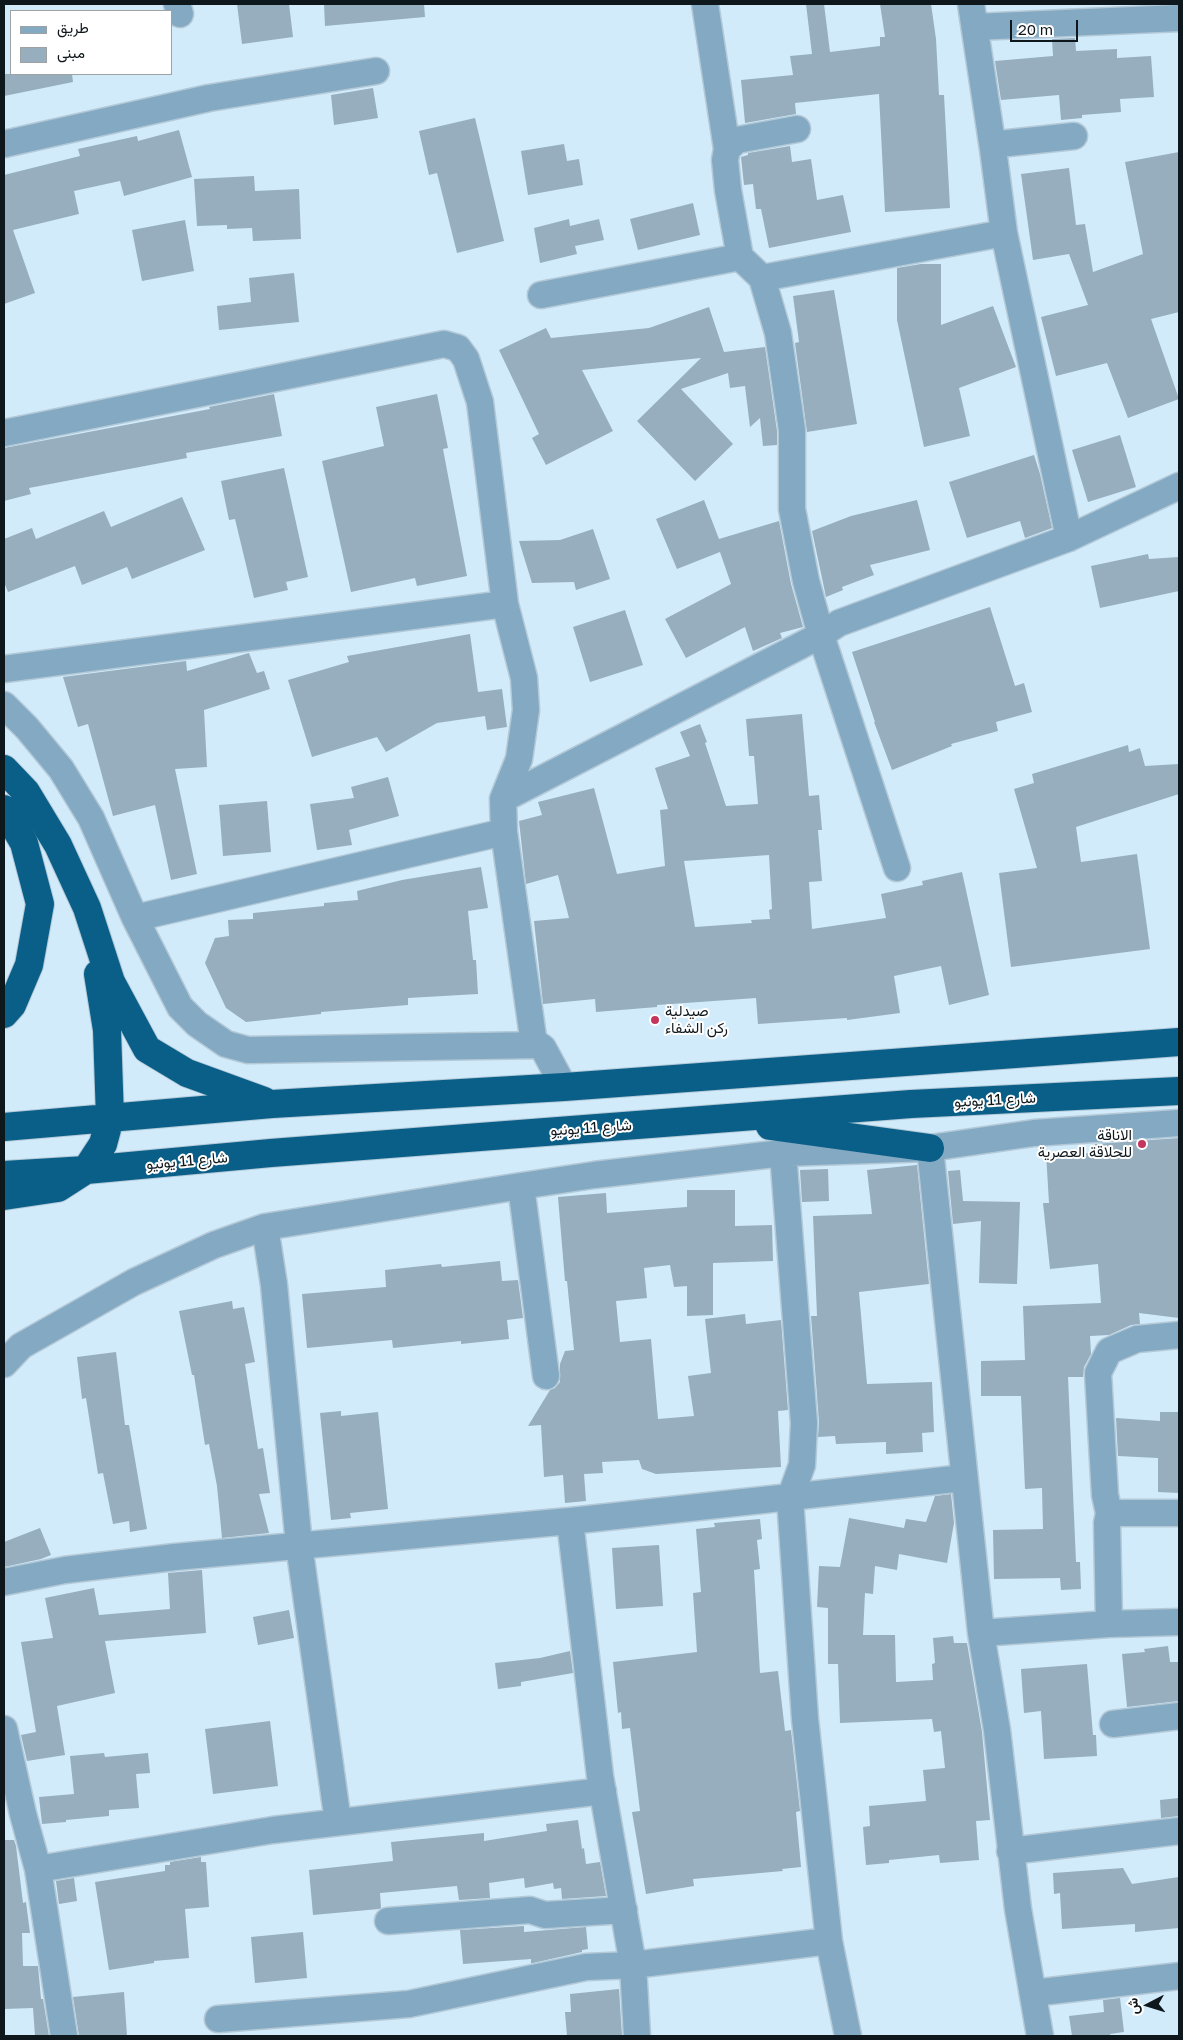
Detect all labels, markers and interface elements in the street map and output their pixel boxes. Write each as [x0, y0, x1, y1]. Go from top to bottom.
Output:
legend [10, 10, 172, 75]
scale bar [1013, 10, 1080, 42]
text: طريق [57, 18, 89, 36]
text: 20 m [1018, 20, 1053, 38]
text: مبنى [57, 43, 85, 61]
place label: صيدلية ركن الشفاء [665, 1002, 728, 1037]
marker: صيدلية ركن الشفاء [649, 1014, 661, 1026]
street label: شارع 11 يونيو [954, 1089, 1036, 1111]
street label: شارع 11 يونيو [550, 1116, 632, 1140]
place label: الاناقة للحلاقة العصرية [1038, 1126, 1132, 1161]
marker: الاناقة للحلاقة العصرية [1136, 1138, 1148, 1150]
street label: شارع 11 يونيو [146, 1148, 228, 1174]
north arrow [1123, 1980, 1173, 2030]
text: ش [1123, 1997, 1142, 2015]

